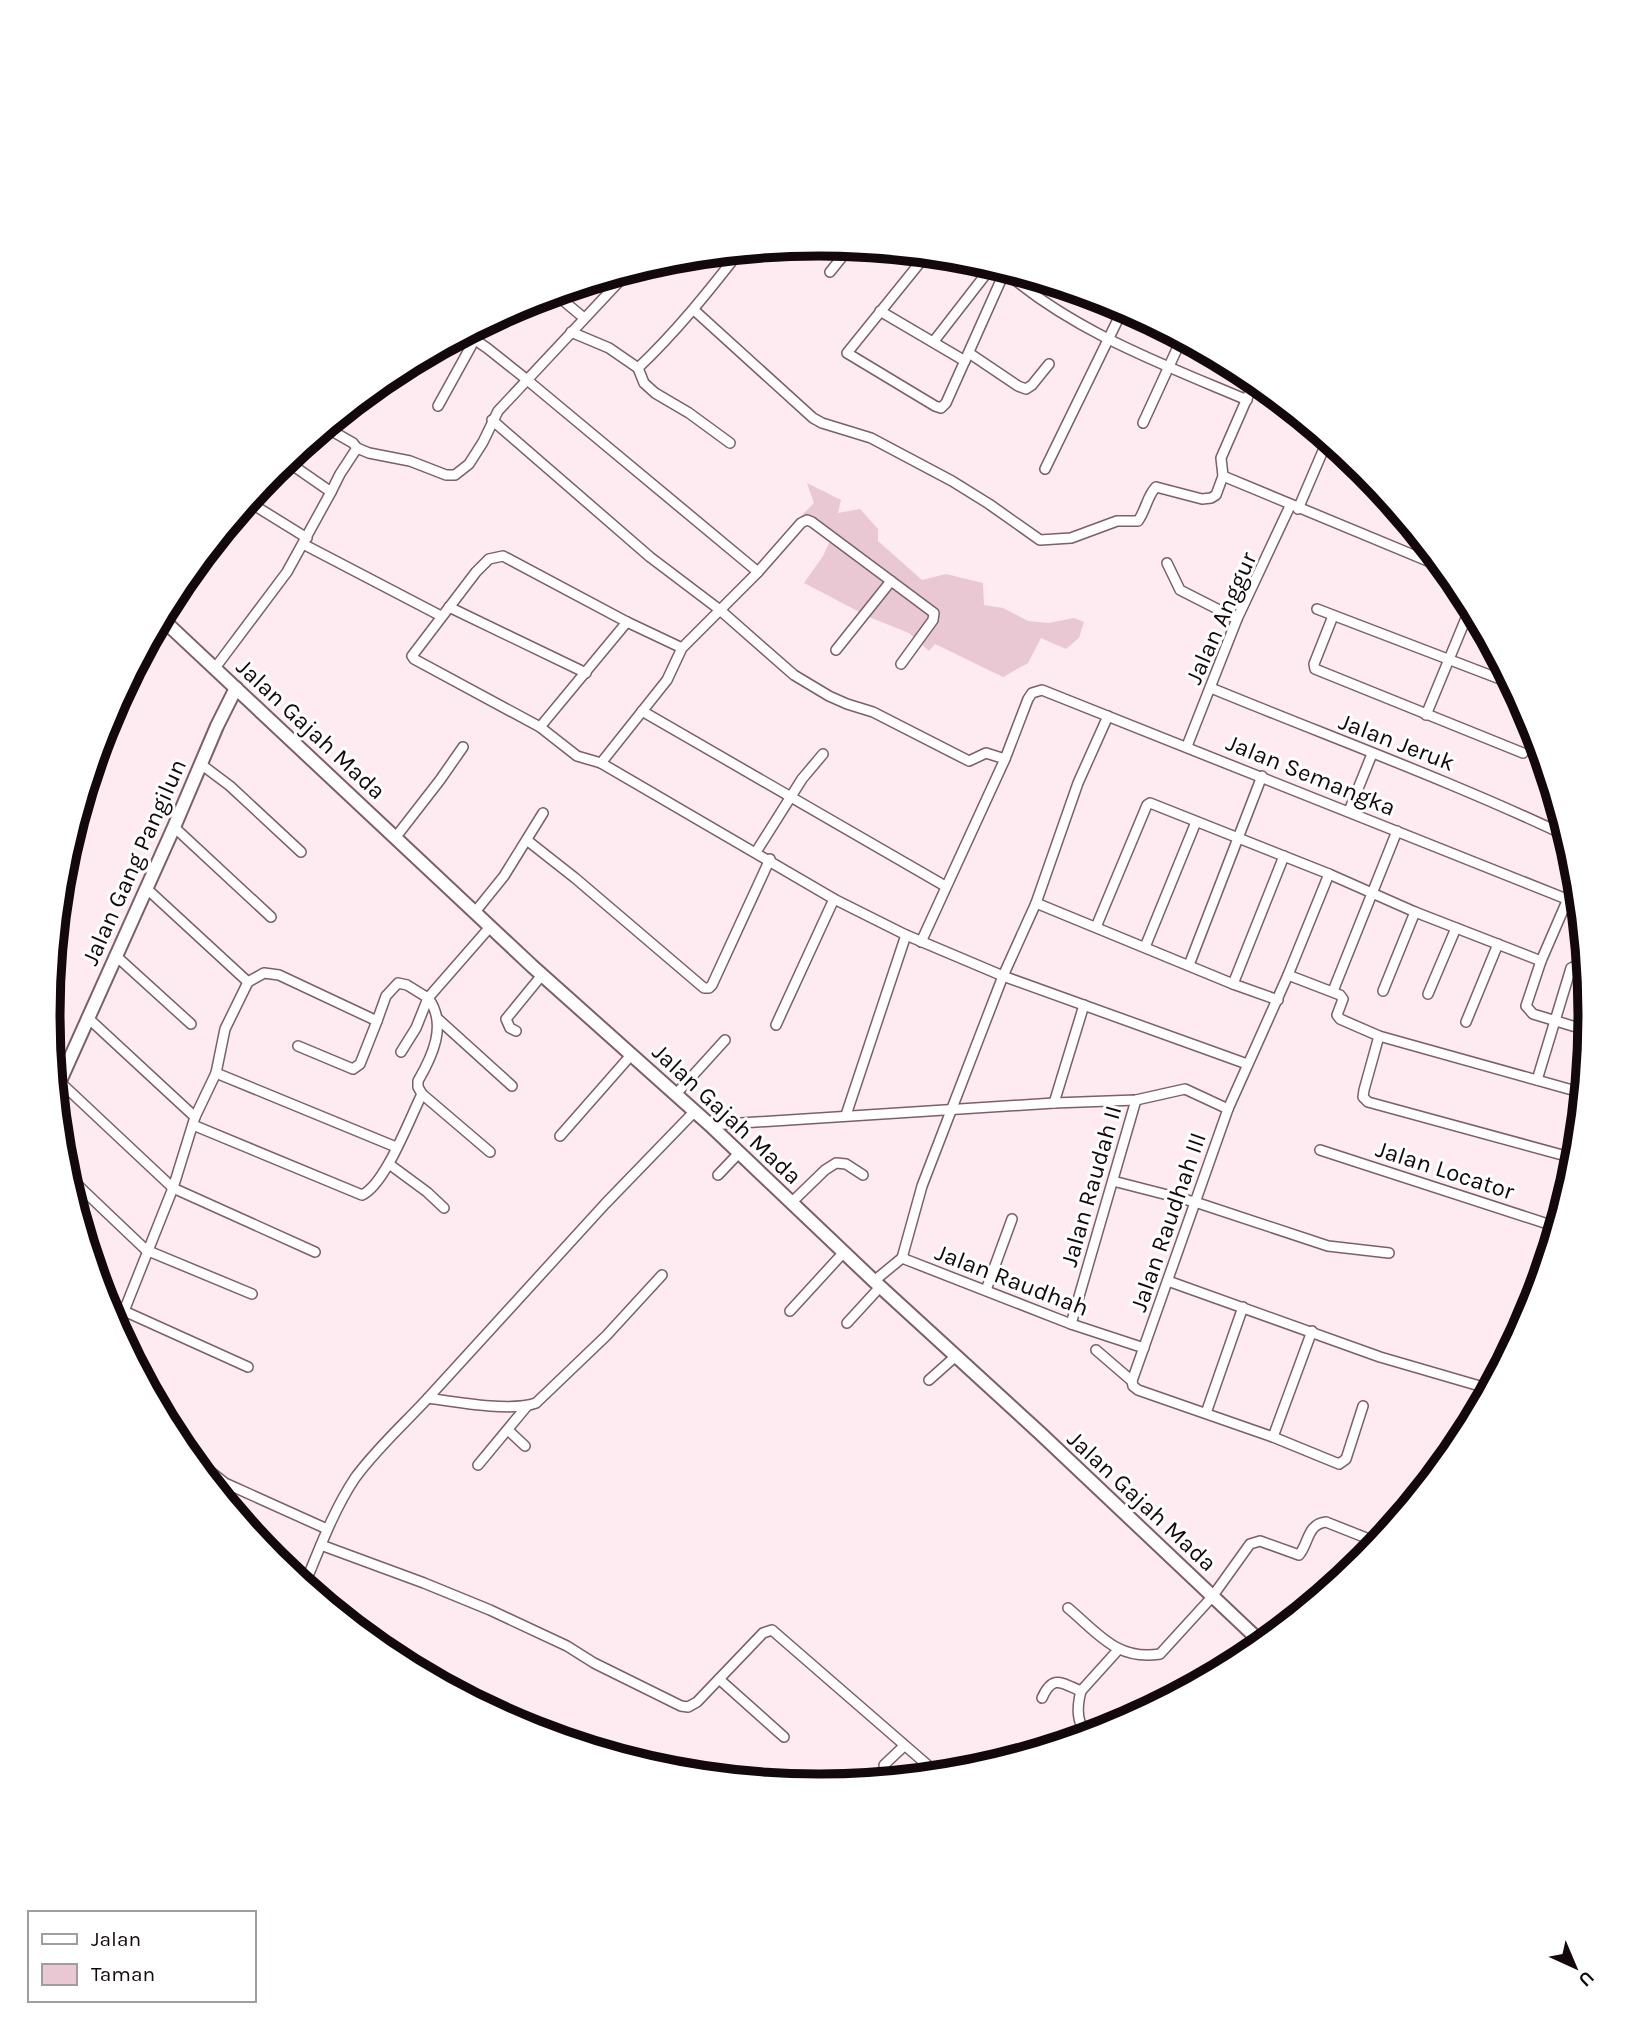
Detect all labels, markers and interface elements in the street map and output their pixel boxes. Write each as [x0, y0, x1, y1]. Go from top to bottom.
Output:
street label: Jalan Anggur [1179, 547, 1263, 688]
street label: Jalan Gajah Mada [231, 653, 391, 805]
street label: Jalan Jeruk [1335, 707, 1459, 777]
street label: Jalan Semangka [1222, 728, 1400, 822]
street label: Jalan Gang Pangilun [76, 755, 192, 969]
street label: Jalan Gajah Mada [647, 1038, 807, 1190]
street label: Jalan Raudah II [1055, 1102, 1127, 1270]
street label: Jalan Raudhah III [1124, 1129, 1212, 1315]
street label: Jalan Locator [1372, 1134, 1518, 1206]
street label: Jalan Raudhah [931, 1238, 1093, 1322]
street label: Jalan Gajah Mada [1062, 1425, 1222, 1577]
legend [28, 1911, 256, 2002]
text: Jalan [91, 1927, 141, 1951]
north arrow [1540, 1932, 1610, 2002]
text: Taman [91, 1962, 155, 1986]
text: U [1574, 1966, 1598, 1991]

